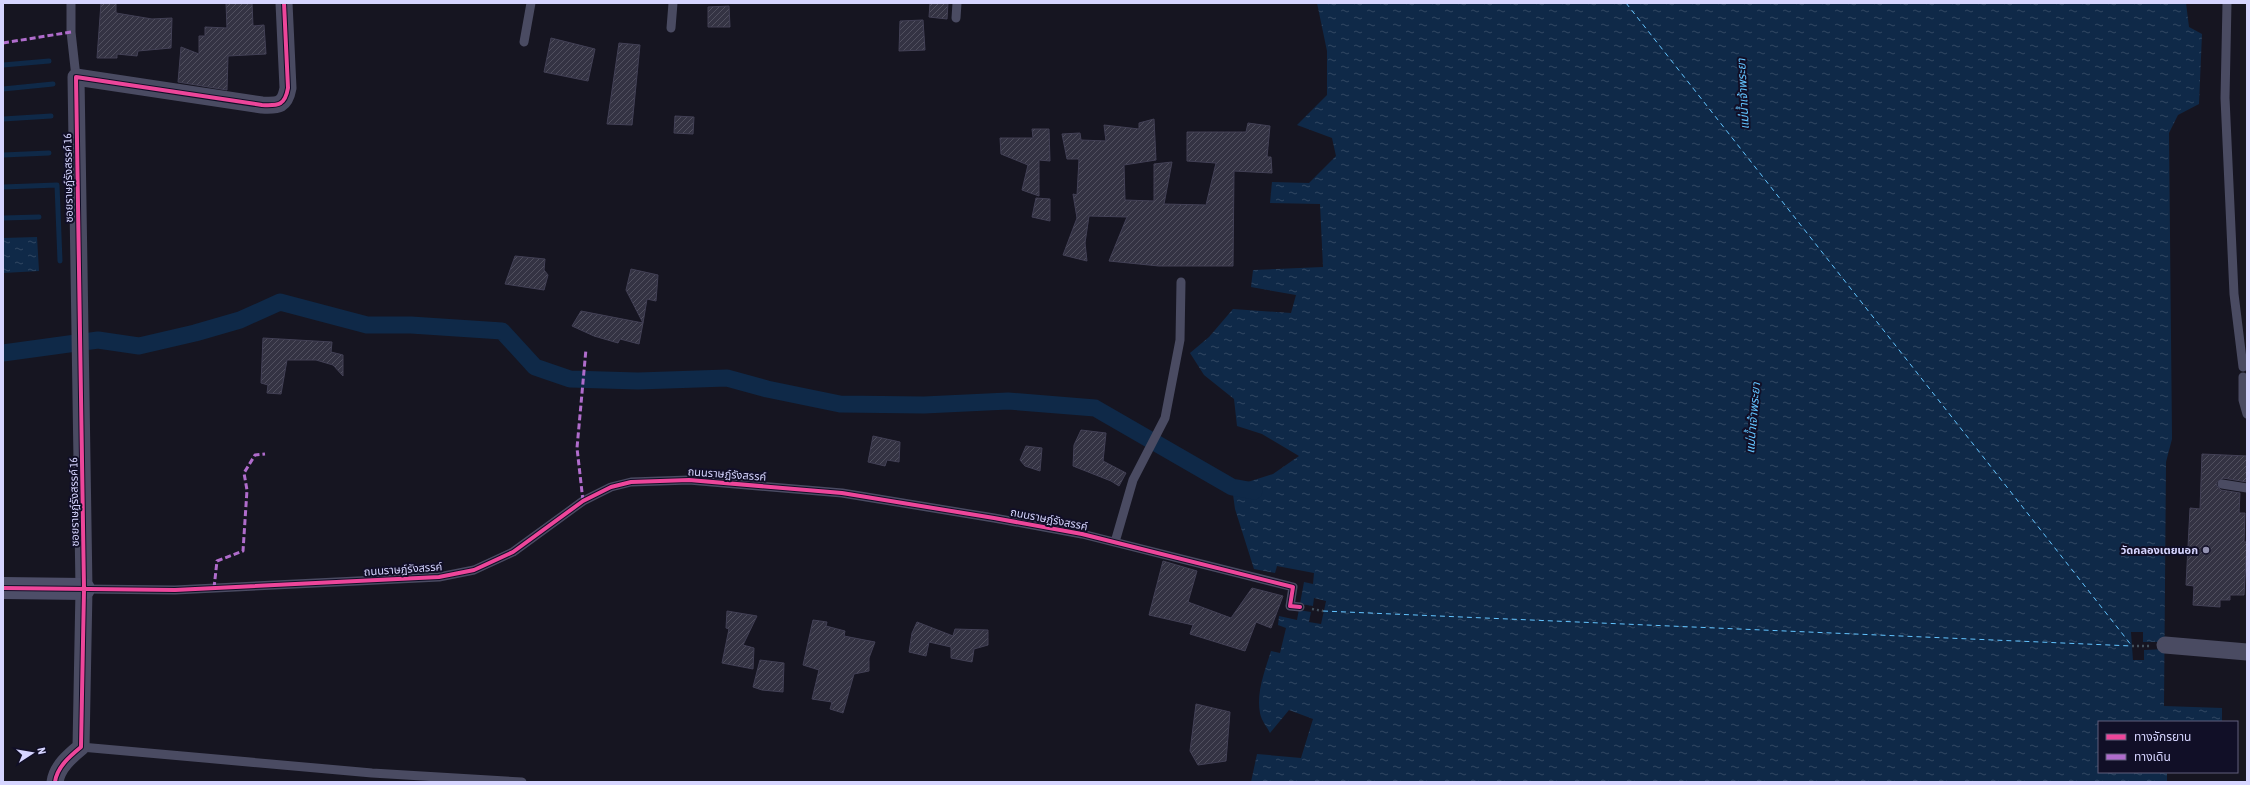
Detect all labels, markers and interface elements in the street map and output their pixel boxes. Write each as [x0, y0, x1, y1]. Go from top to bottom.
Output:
water label: แม่น้ำเจ้าพระยา [1732, 57, 1752, 130]
street label: ซอยราษฎ์รังสรรค์ 16 [61, 133, 75, 223]
water label: แม่น้ำเจ้าพระยา [1741, 381, 1763, 454]
street label: ซอยราษฎ์รังสรรค์ 16 [67, 457, 81, 547]
street label: ถนนราษฎ์รังสรรค์ [687, 465, 767, 483]
street label: ถนนราษฎ์รังสรรค์ [1009, 506, 1089, 532]
place label: วัดคลองเตยนอก [2121, 544, 2198, 556]
marker: วัดคลองเตยนอก [2201, 545, 2211, 555]
street label: ถนนราษฎ์รังสรรค์ [363, 560, 443, 578]
legend [2098, 721, 2238, 773]
text: ทางจักรยาน [2134, 730, 2191, 744]
north arrow [12, 733, 52, 773]
text: N [35, 746, 48, 755]
text: ทางเดิน [2134, 750, 2171, 764]

